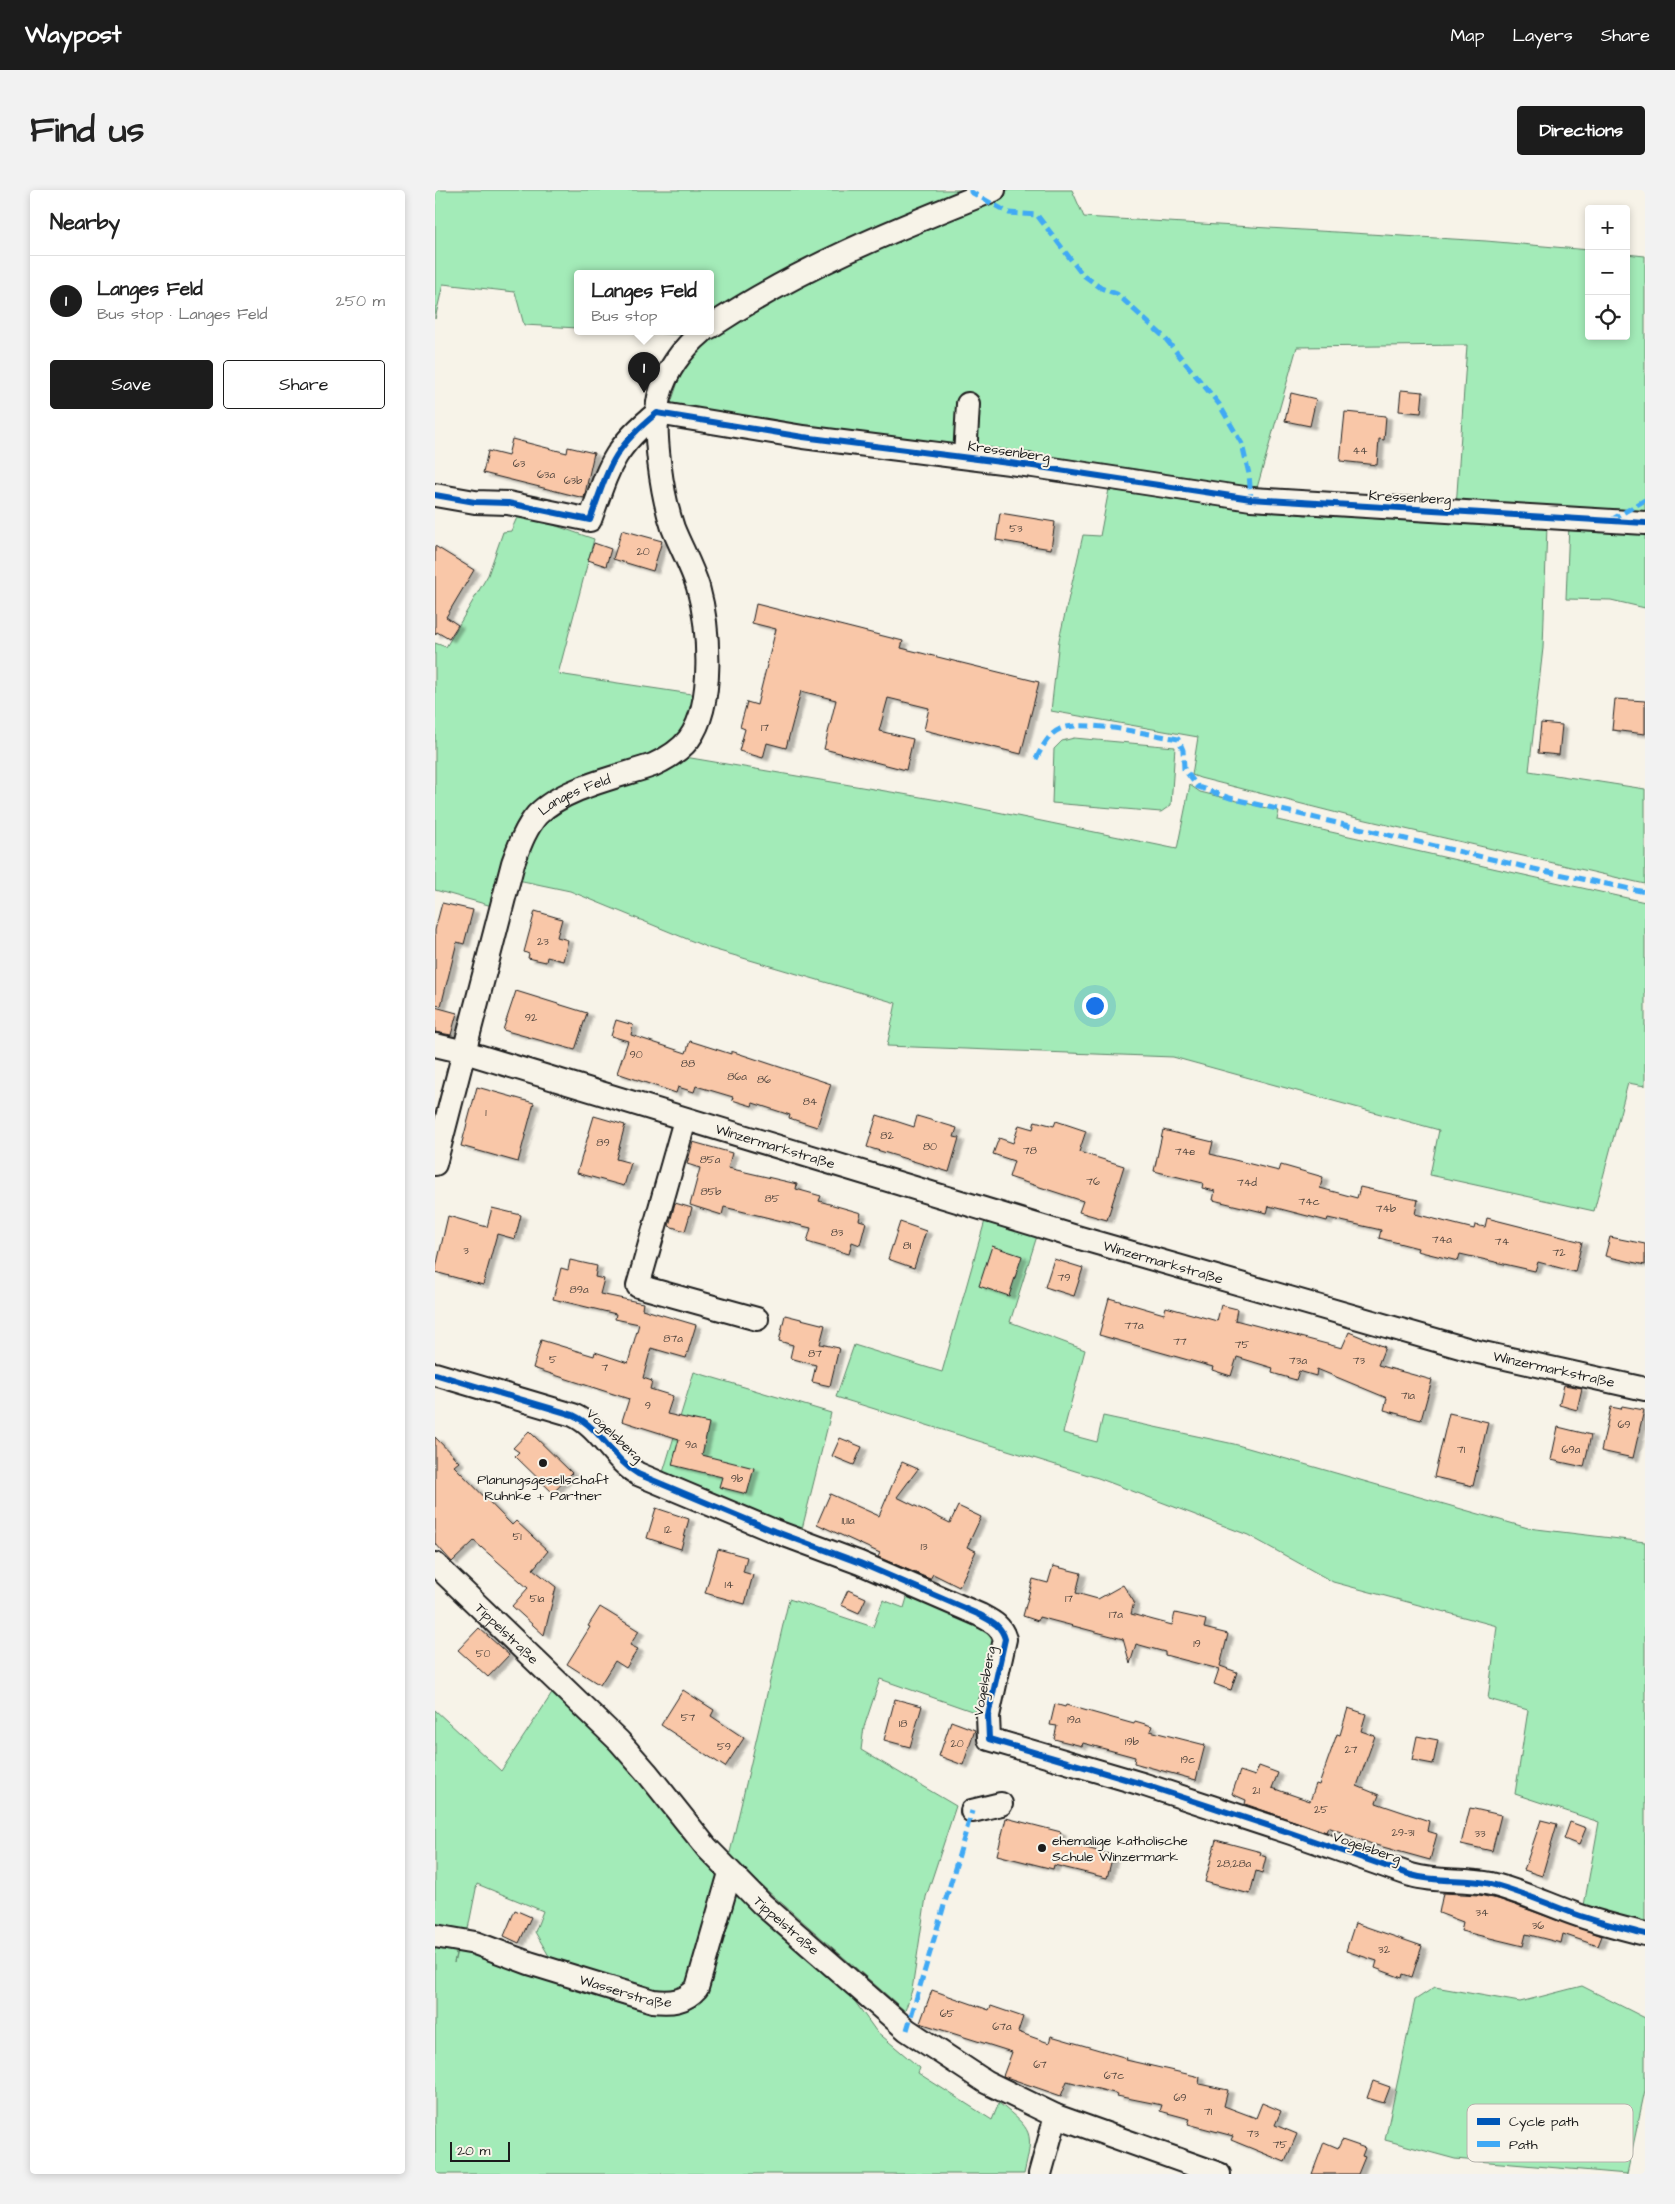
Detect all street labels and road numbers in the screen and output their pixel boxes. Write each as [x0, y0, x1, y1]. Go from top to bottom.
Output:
street label: Kressenberg [966, 436, 1051, 468]
street label: Kressenberg [1368, 486, 1452, 510]
street label: Langes Feld [534, 770, 613, 821]
street label: Winzermarkstraße [713, 1119, 838, 1175]
street label: Winzermarkstraße [1101, 1236, 1226, 1290]
street label: Winzermarkstraße [1491, 1347, 1617, 1393]
street label: Vogelsberg [582, 1404, 647, 1467]
street label: Tippelstraße [470, 1599, 543, 1670]
street label: Vogelsberg [968, 1644, 1002, 1718]
street label: Vogelsberg [1330, 1827, 1404, 1869]
street label: Tippelstraße [749, 1892, 824, 1961]
street label: Wasserstraße [577, 1970, 672, 2013]

